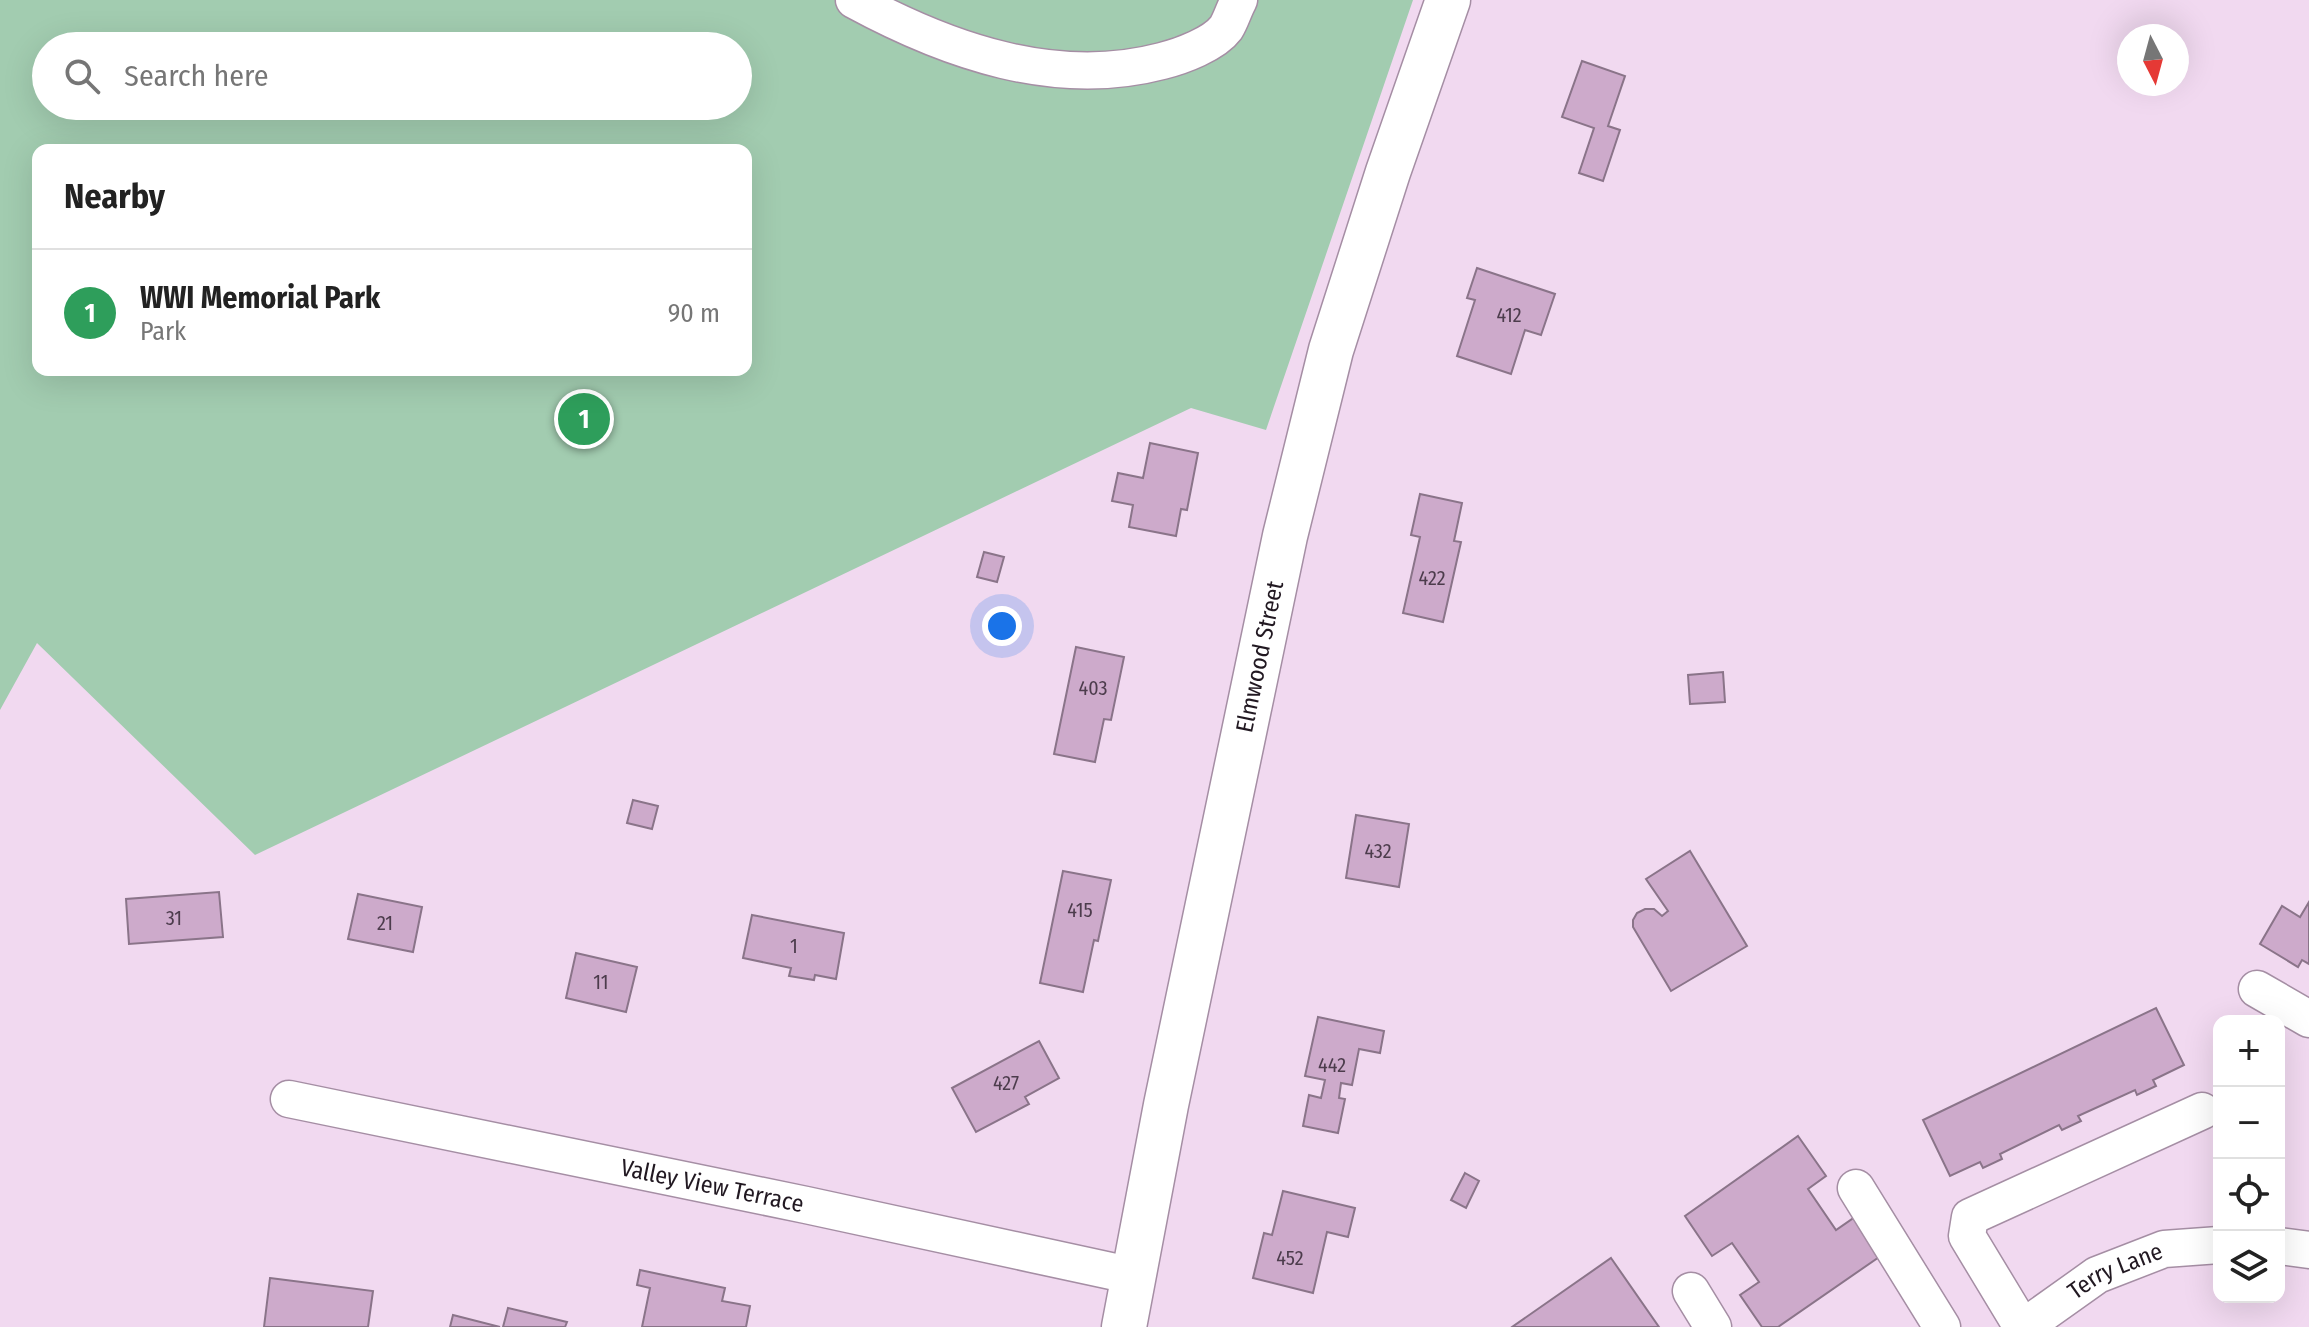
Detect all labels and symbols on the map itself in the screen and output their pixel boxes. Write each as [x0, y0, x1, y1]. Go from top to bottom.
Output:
north arrow [2117, 24, 2189, 96]
house number: 412 [1496, 303, 1522, 327]
pin: 1 [558, 389, 610, 449]
house number: 422 [1418, 566, 1446, 590]
street label: Elmwood Street [1230, 578, 1289, 735]
your location [982, 606, 1022, 646]
house number: 403 [1079, 676, 1107, 700]
house number: 432 [1364, 839, 1392, 863]
house number: 415 [1067, 898, 1093, 922]
house number: 31 [166, 906, 182, 930]
house number: 21 [377, 911, 393, 935]
house number: 1 [790, 934, 798, 958]
house number: 11 [593, 970, 609, 994]
house number: 442 [1318, 1053, 1346, 1077]
house number: 427 [993, 1071, 1019, 1095]
street label: Valley View Terrace [618, 1153, 806, 1218]
street label: Terry Lane [2062, 1237, 2167, 1305]
house number: 452 [1276, 1246, 1304, 1270]

